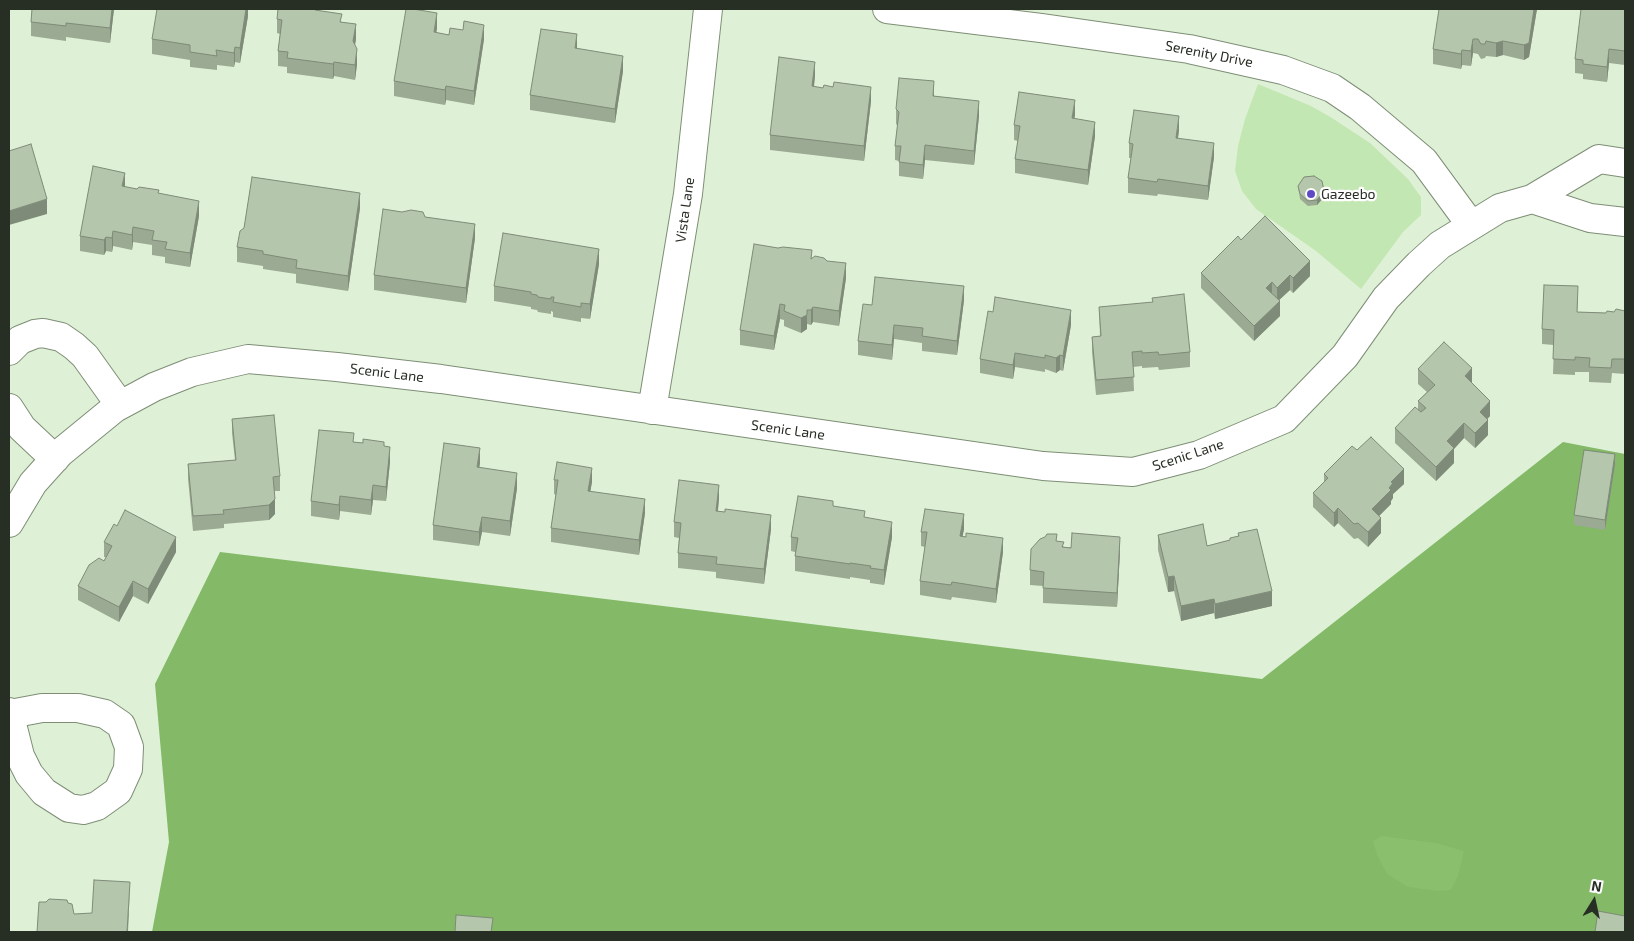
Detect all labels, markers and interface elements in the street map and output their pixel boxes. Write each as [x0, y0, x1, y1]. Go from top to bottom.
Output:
street label: Serenity Drive [1164, 37, 1254, 71]
street label: Vista Lane [672, 176, 698, 244]
place label: Gazeebo [1321, 186, 1376, 202]
marker: Gazeebo [1305, 188, 1317, 200]
street label: Scenic Lane [349, 360, 425, 386]
street label: Scenic Lane [750, 417, 826, 443]
street label: Scenic Lane [1150, 436, 1226, 474]
north arrow [1569, 876, 1619, 926]
text: N [1590, 876, 1603, 895]

